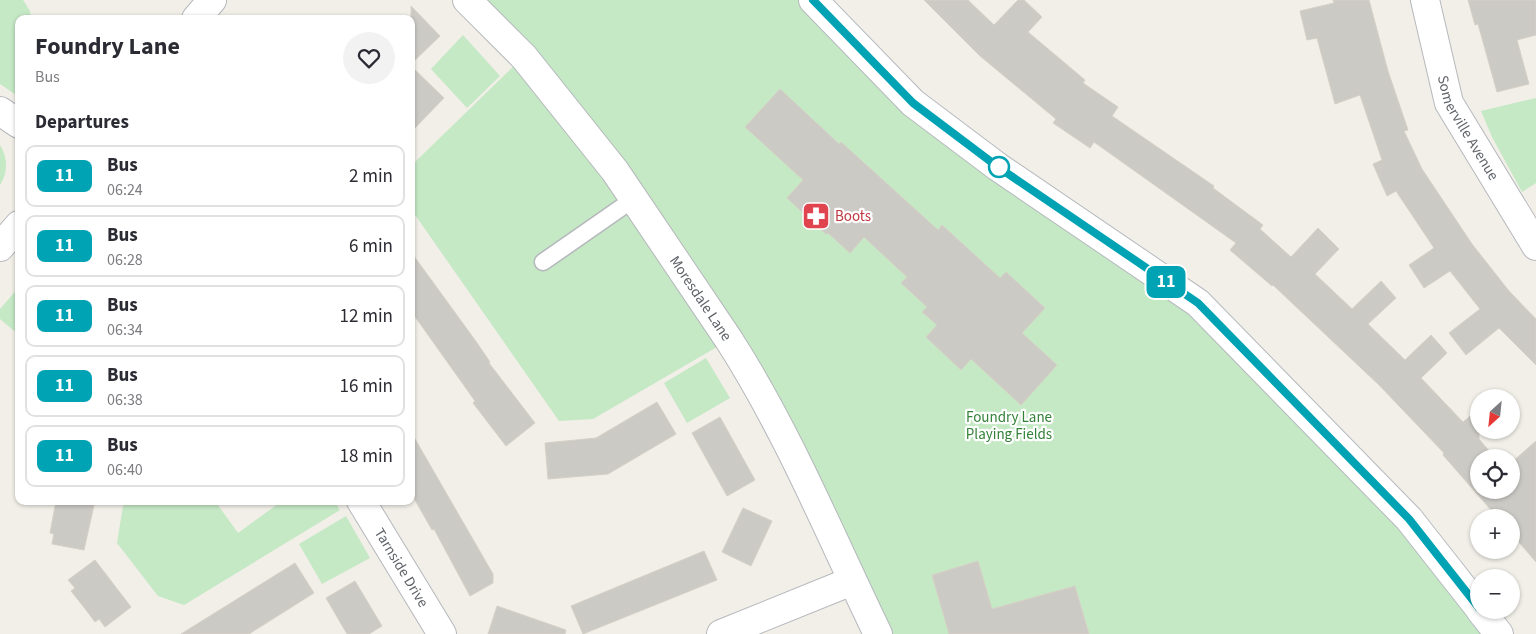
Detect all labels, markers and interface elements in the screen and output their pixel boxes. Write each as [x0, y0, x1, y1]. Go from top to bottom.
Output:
text: Foundry Lane [35, 29, 180, 64]
button: heart [343, 32, 395, 84]
text: Bus [35, 66, 60, 88]
street label: Somerville Avenue [1432, 73, 1504, 184]
text: Departures [35, 109, 129, 136]
text: Bus [107, 152, 138, 179]
unlabelled marker [988, 156, 1010, 178]
text: 11 [55, 163, 74, 188]
text: 2 min [349, 163, 393, 190]
text: 06:24 [107, 179, 143, 201]
pharmacy icon: Boots [801, 201, 831, 231]
place label: Boots [835, 206, 871, 227]
text: Bus [107, 222, 138, 249]
text: 11 [55, 233, 74, 258]
text: 6 min [349, 233, 393, 260]
text: 06:28 [107, 249, 143, 271]
street label: Moresdale Lane [664, 252, 737, 345]
line badge: 11 [1144, 266, 1188, 298]
text: 11 [1156, 269, 1176, 294]
text: Bus [107, 292, 138, 319]
text: 11 [55, 303, 74, 328]
text: 12 min [339, 303, 393, 330]
text: 06:34 [107, 319, 143, 341]
text: Bus [107, 362, 138, 389]
text: 11 [55, 373, 74, 398]
text: 16 min [339, 373, 393, 400]
text: 06:38 [107, 389, 143, 411]
north arrow [1470, 389, 1520, 439]
map controls [1470, 389, 1520, 619]
park label: Foundry Lane Playing Fields [966, 407, 1052, 445]
text: Bus [107, 432, 138, 459]
text: 11 [55, 443, 74, 468]
text: 18 min [339, 443, 393, 470]
button: locate [1470, 449, 1520, 499]
text: 06:40 [107, 459, 143, 481]
button: + [1470, 509, 1520, 559]
street label: Tarnside Drive [369, 524, 433, 611]
button: − [1470, 569, 1520, 619]

